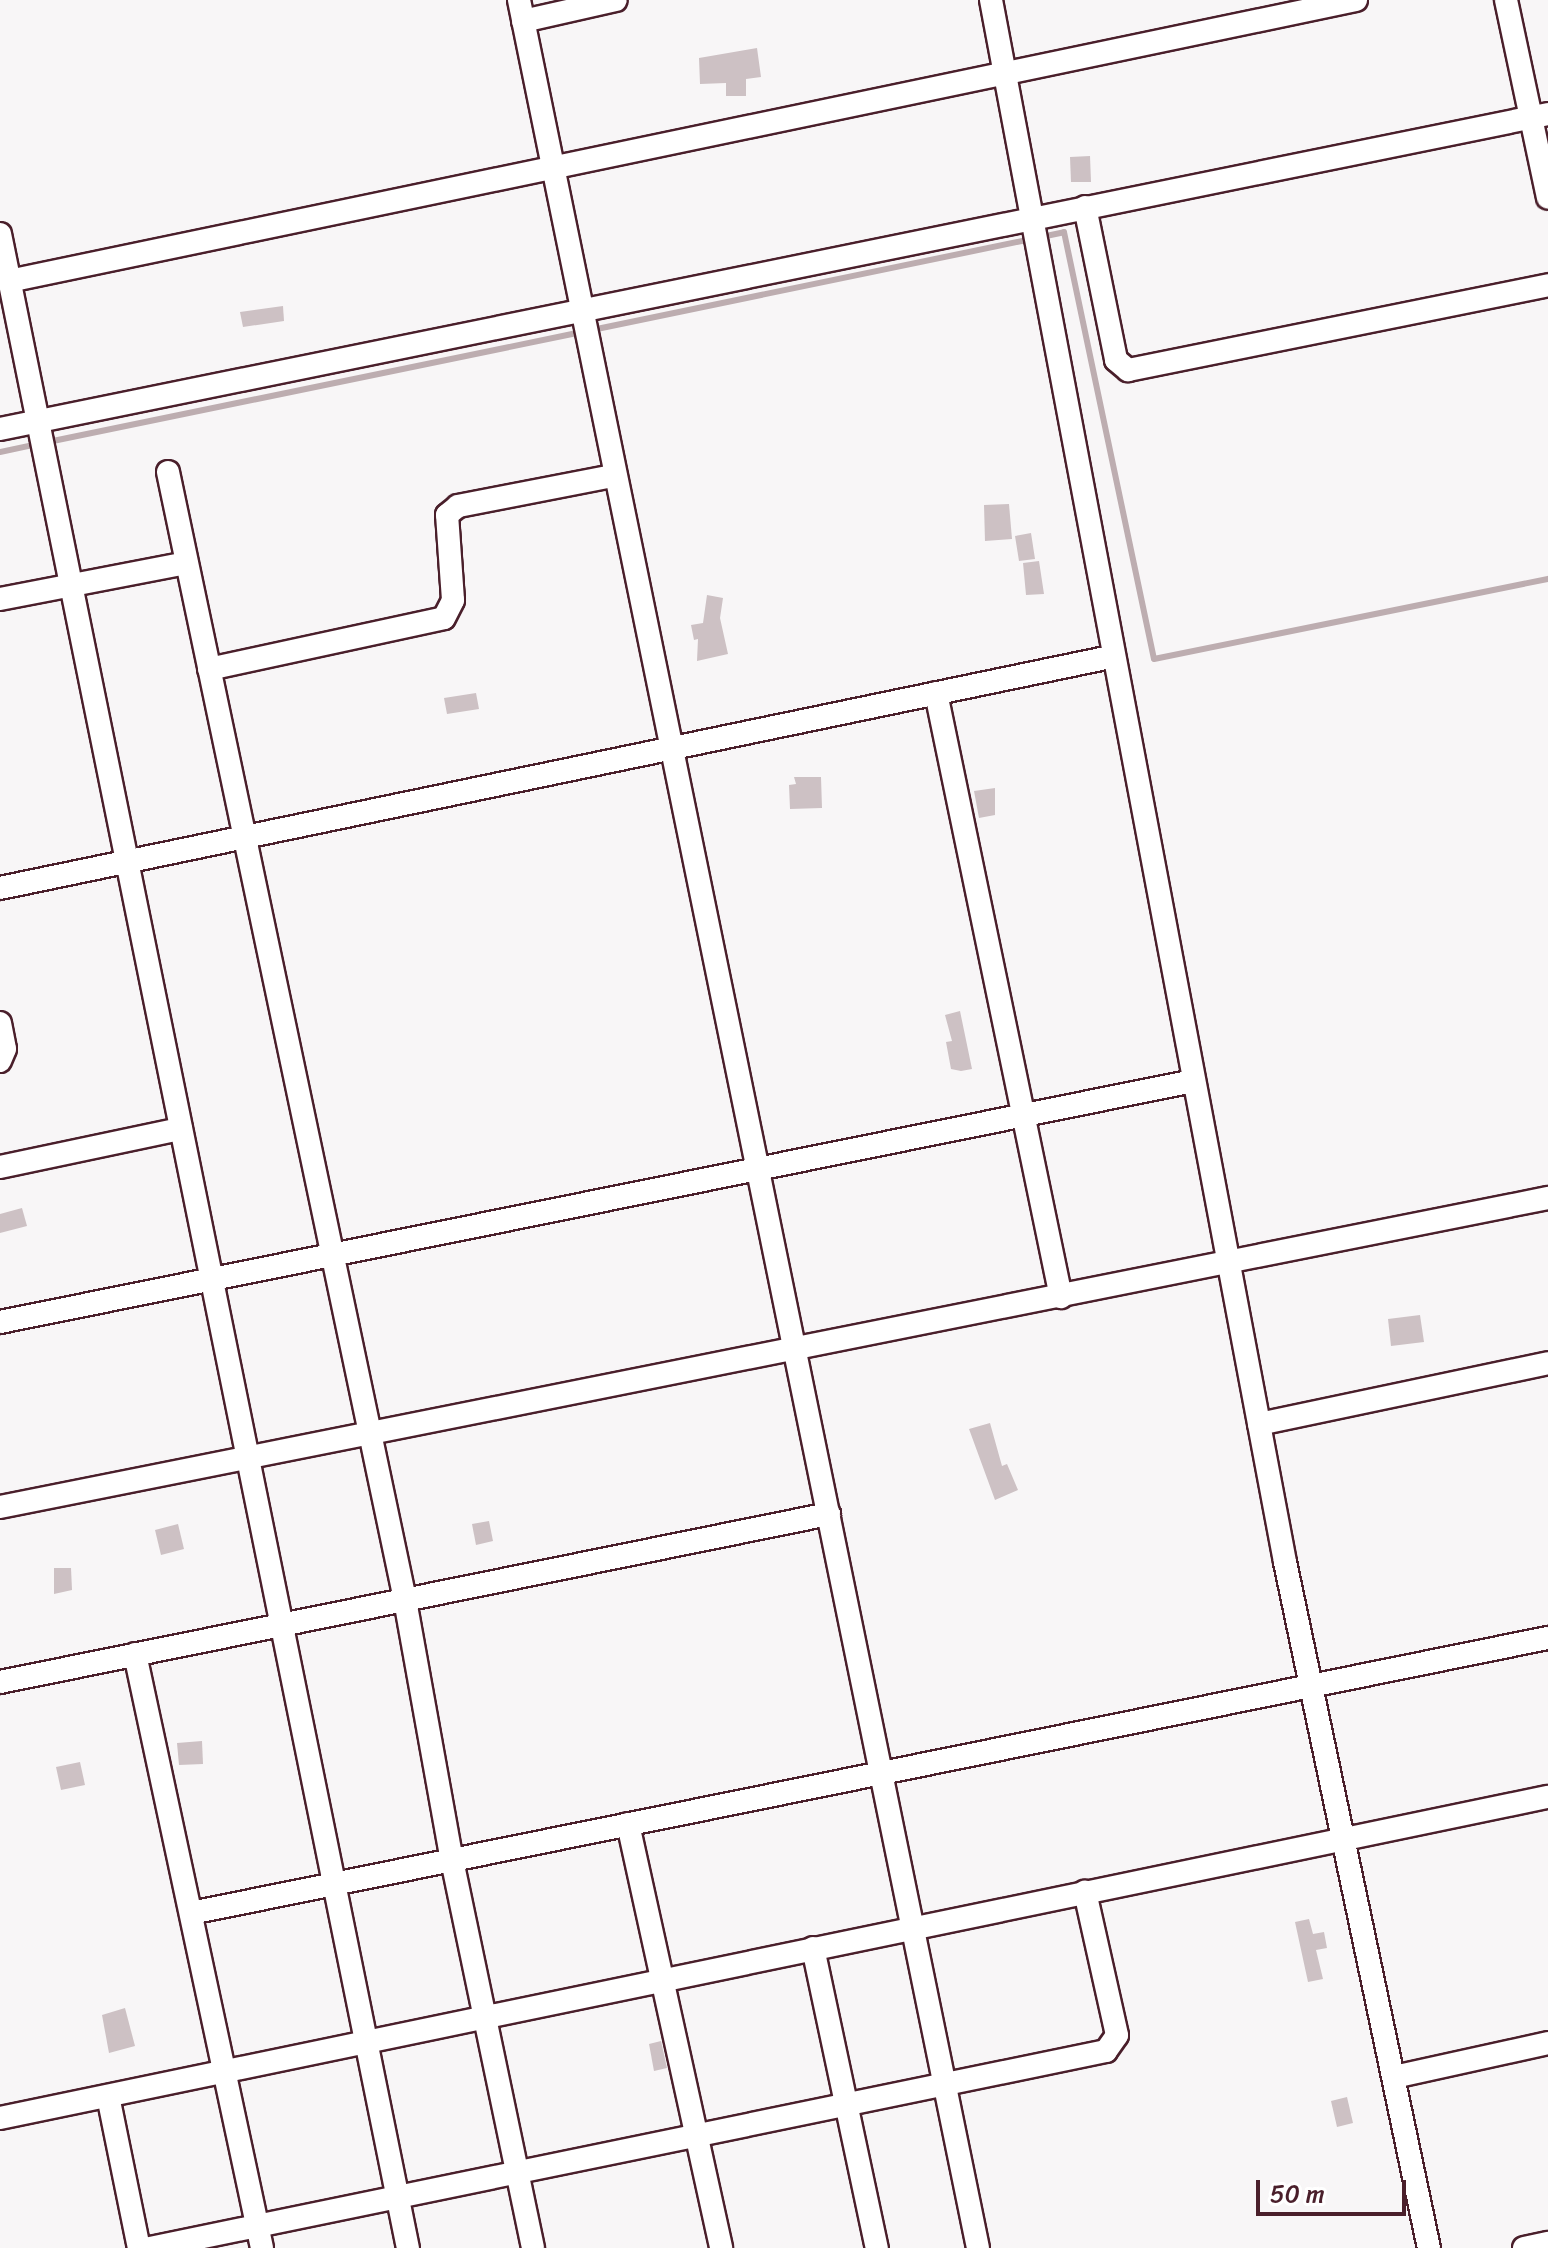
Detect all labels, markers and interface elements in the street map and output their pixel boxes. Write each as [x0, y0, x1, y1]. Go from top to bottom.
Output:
scale bar [1260, 2164, 1410, 2214]
text: 50 m [1270, 2173, 1325, 2215]

